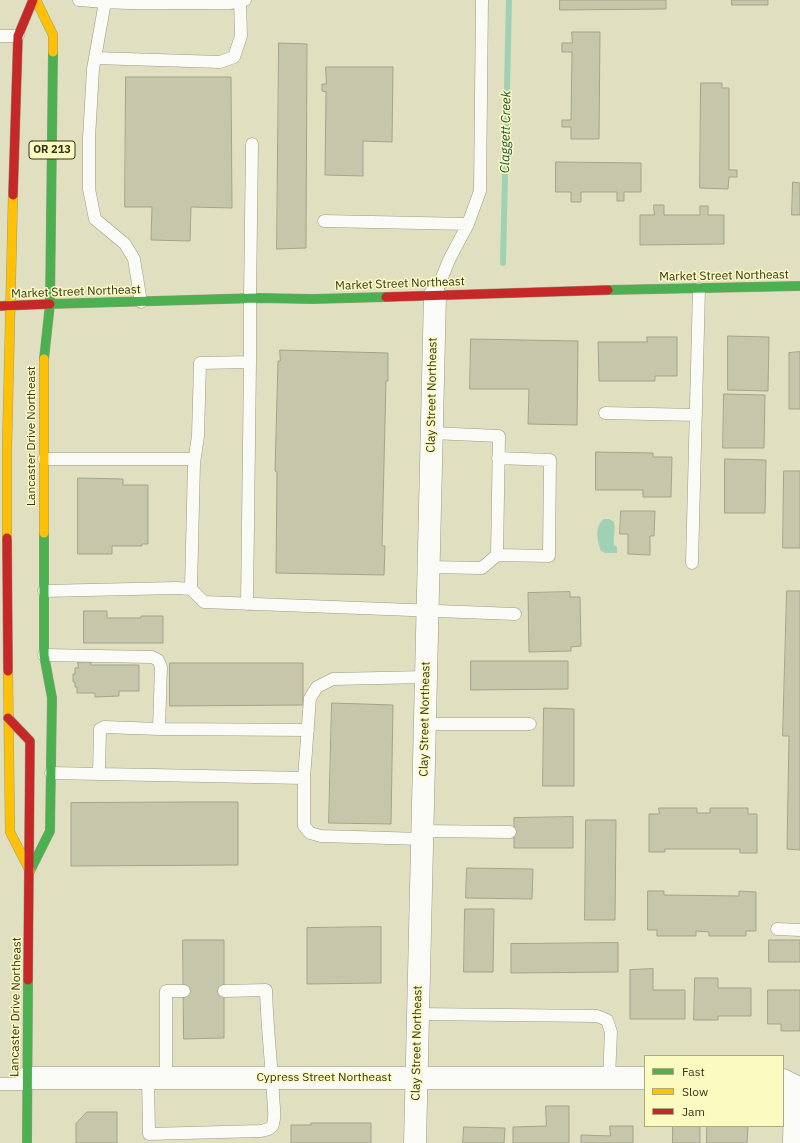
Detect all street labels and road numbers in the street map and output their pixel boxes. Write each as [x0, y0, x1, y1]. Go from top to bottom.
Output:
road number: OR 213 [29, 141, 75, 159]
street label: Market Street Northeast [659, 268, 789, 284]
street label: Market Street Northeast [335, 275, 465, 293]
street label: Market Street Northeast [11, 283, 141, 301]
street label: Clay Street Northeast [424, 337, 440, 453]
street label: Lancaster Drive Northeast [25, 366, 39, 506]
street label: Clay Street Northeast [417, 661, 433, 777]
street label: Lancaster Drive Northeast [8, 937, 24, 1077]
street label: Clay Street Northeast [409, 985, 425, 1101]
street label: Cypress Street Northeast [256, 1071, 392, 1085]

